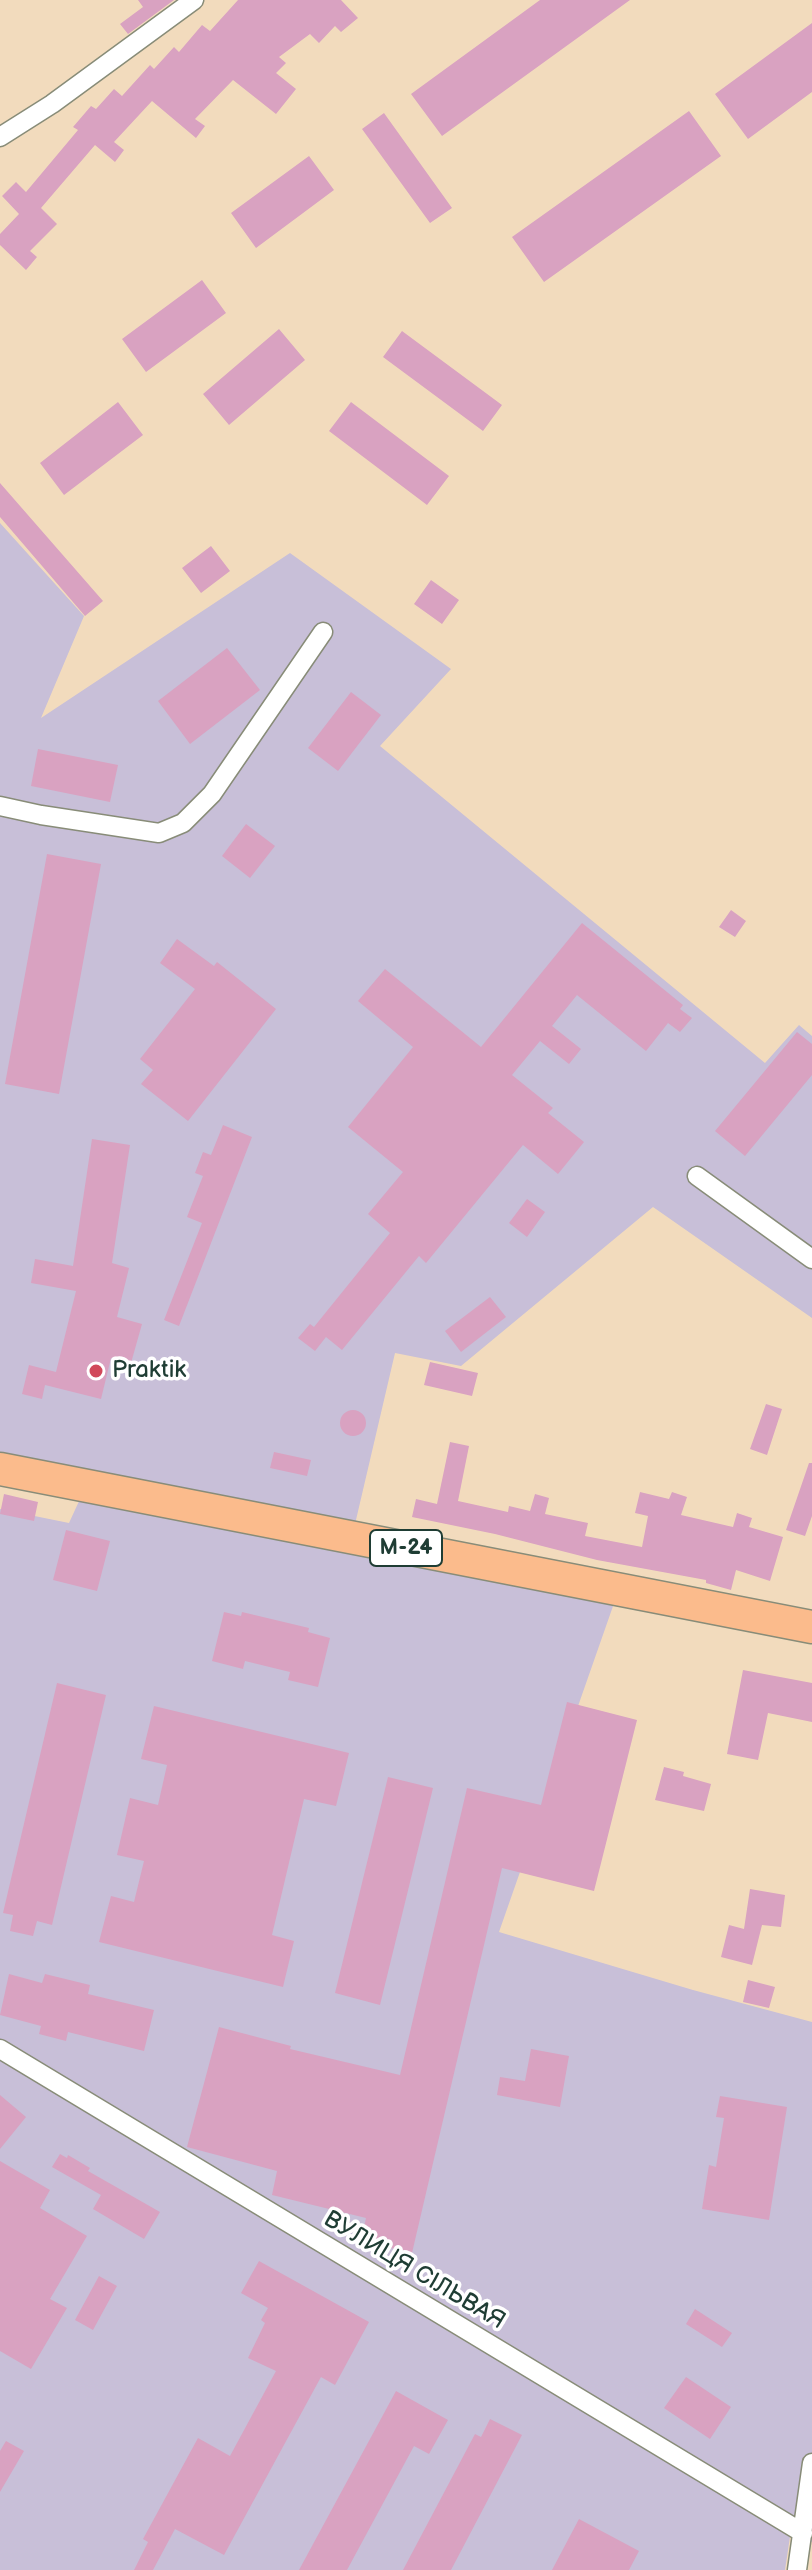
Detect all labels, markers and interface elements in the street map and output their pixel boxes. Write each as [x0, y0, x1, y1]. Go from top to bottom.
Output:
place label: Praktik [112, 1357, 186, 1385]
marker: Praktik [87, 1362, 105, 1380]
road number: М-24 [370, 1530, 442, 1566]
street label: ВУЛИЦЯ СІЛЬВАЯ [318, 2206, 510, 2336]

